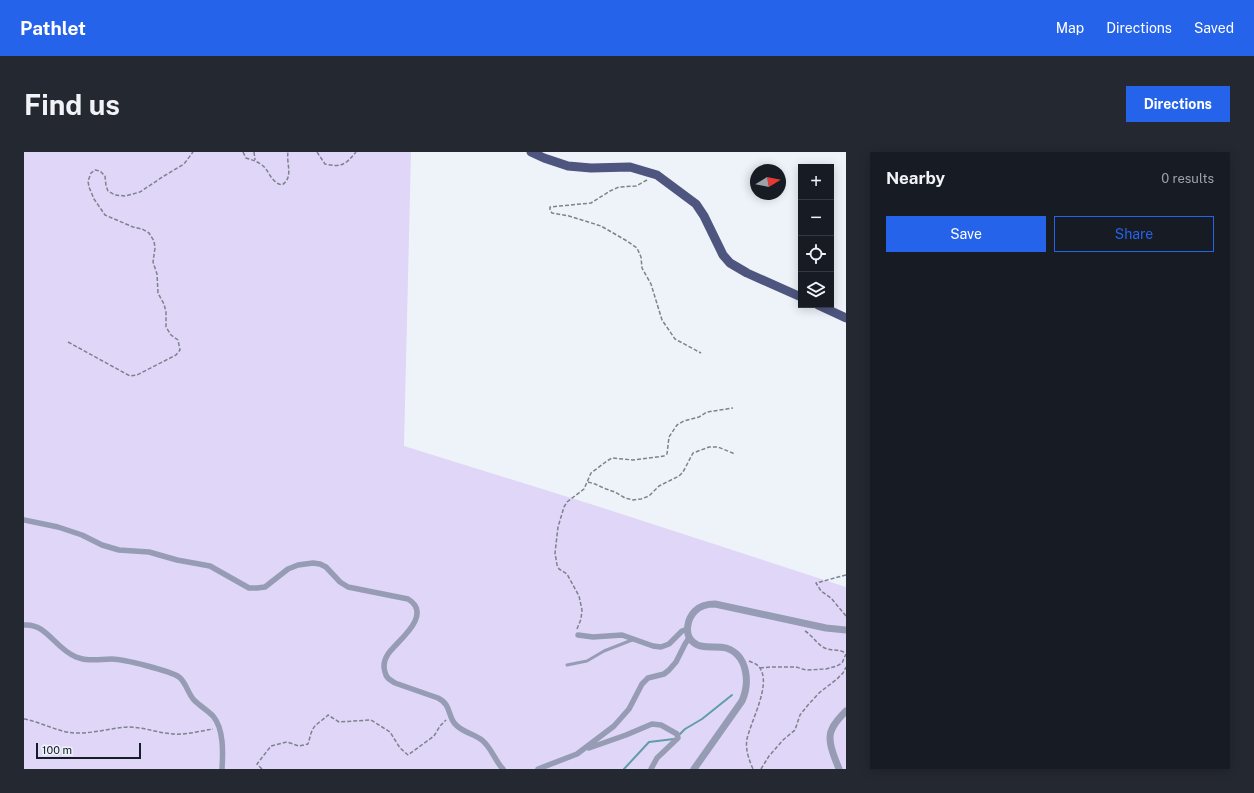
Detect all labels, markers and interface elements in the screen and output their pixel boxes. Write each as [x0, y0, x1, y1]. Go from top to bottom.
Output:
text: Pathlet [20, 17, 86, 39]
text: Map [1056, 20, 1084, 36]
text: Directions [1106, 20, 1172, 36]
text: Saved [1194, 20, 1234, 36]
button: Directions [1126, 86, 1230, 122]
text: Find us [24, 88, 120, 121]
north arrow [750, 164, 786, 200]
map controls [798, 164, 834, 308]
button: + [798, 164, 834, 200]
text: Nearby [886, 168, 945, 188]
text: 0 results [1161, 171, 1214, 186]
button: − [798, 200, 834, 236]
button: Save [886, 216, 1046, 252]
button: Share [1054, 216, 1214, 252]
button: locate [798, 236, 834, 272]
button: layers [798, 272, 834, 308]
scale bar [36, 741, 141, 760]
text: 100 m [42, 744, 72, 756]

